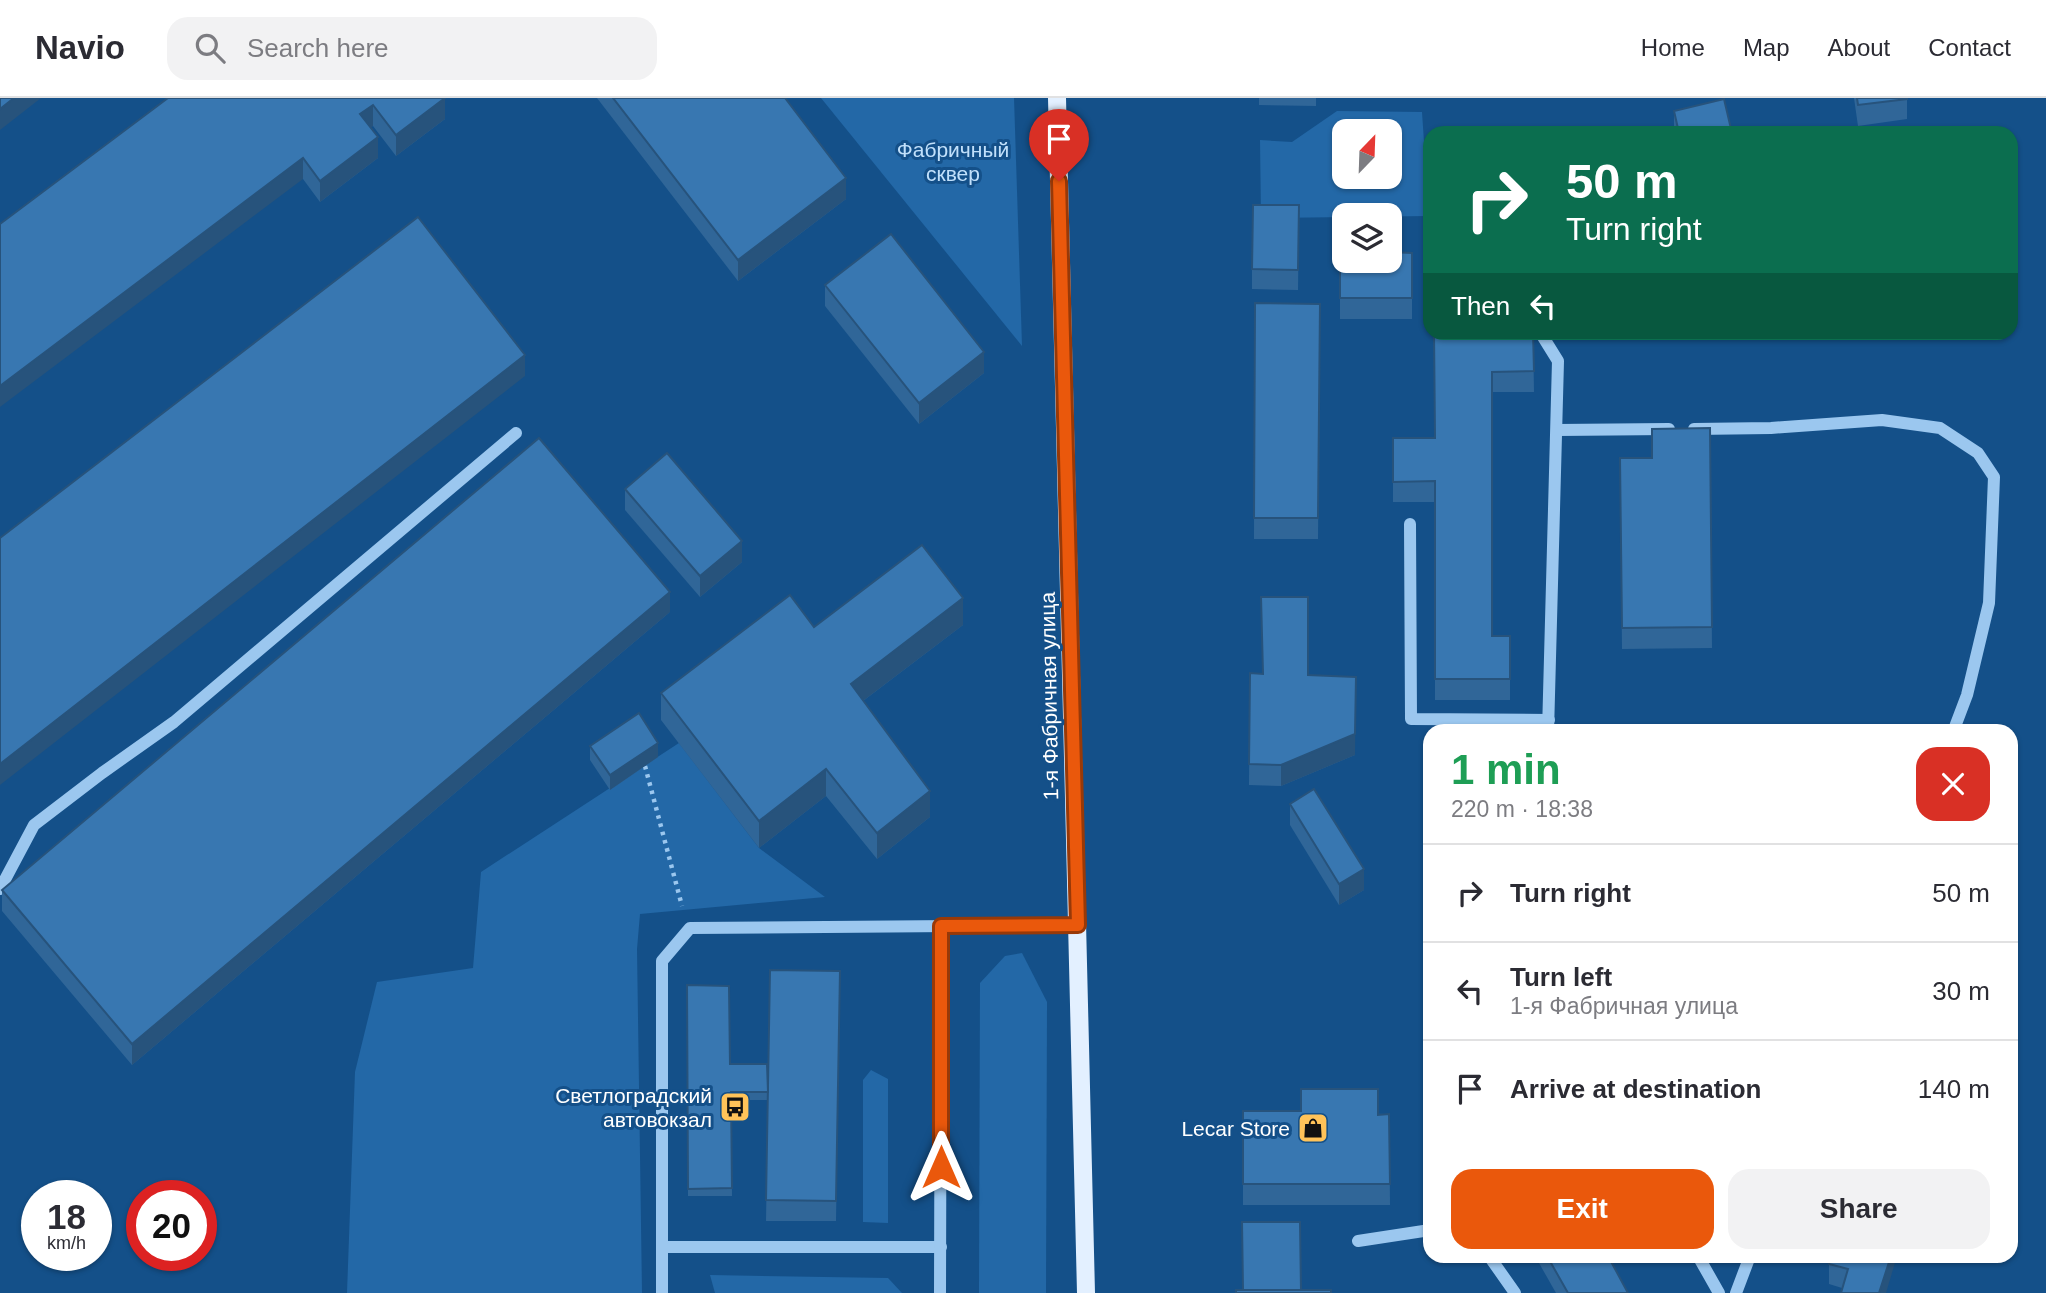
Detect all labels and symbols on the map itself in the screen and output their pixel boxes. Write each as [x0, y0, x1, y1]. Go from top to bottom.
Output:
pin [1029, 109, 1089, 181]
north arrow [1332, 119, 1402, 189]
park label: Фабричный сквер [897, 138, 1009, 185]
street label: 1-я Фабричная улица [1036, 591, 1062, 800]
place label: Светлоградский автовокзал [555, 1084, 712, 1131]
bus stop icon: Светлоградский автовокзал [718, 1090, 752, 1124]
shop icon: Lecar Store [1296, 1111, 1330, 1145]
place label: Lecar Store [1181, 1117, 1290, 1140]
position arrow [904, 1130, 978, 1204]
speed limit sign: 20 [126, 1180, 217, 1271]

